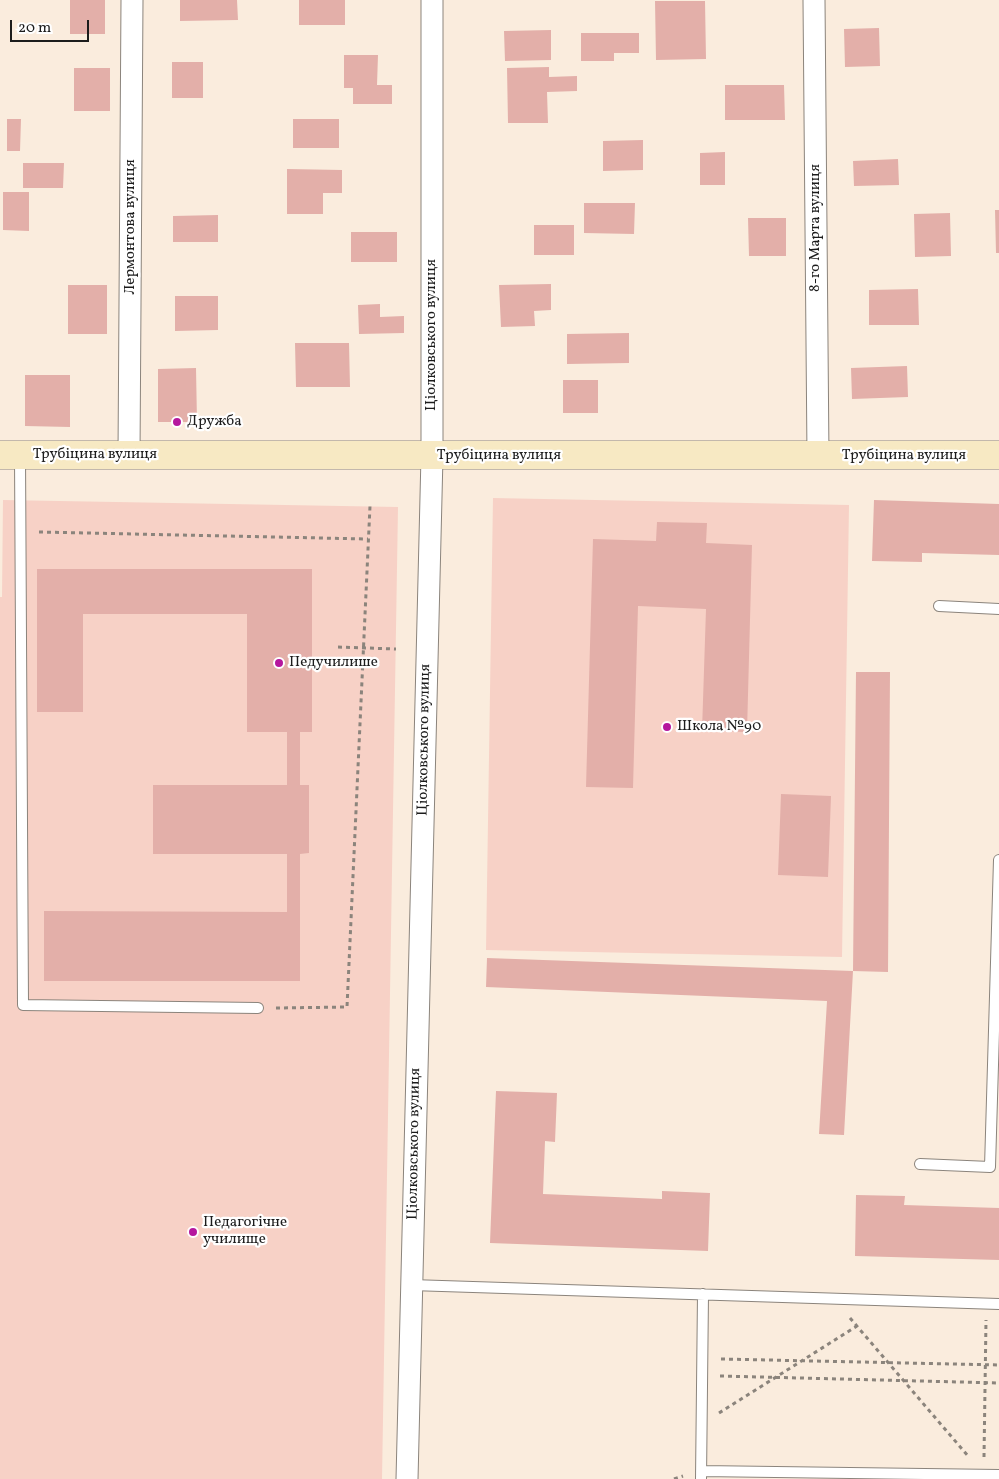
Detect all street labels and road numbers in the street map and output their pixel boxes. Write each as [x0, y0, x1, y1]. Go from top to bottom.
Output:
street label: Лермонтова вулиця [122, 159, 140, 295]
street label: 8-го Марта вулиця [807, 164, 825, 292]
street label: Ціолковського вулиця [423, 259, 441, 411]
street label: Трубіцина вулиця [33, 446, 157, 464]
street label: Трубіцина вулиця [437, 447, 561, 465]
street label: Трубіцина вулиця [842, 447, 966, 465]
street label: Ціолковського вулиця [415, 664, 435, 816]
street label: Ціолковського вулиця [405, 1068, 425, 1220]

